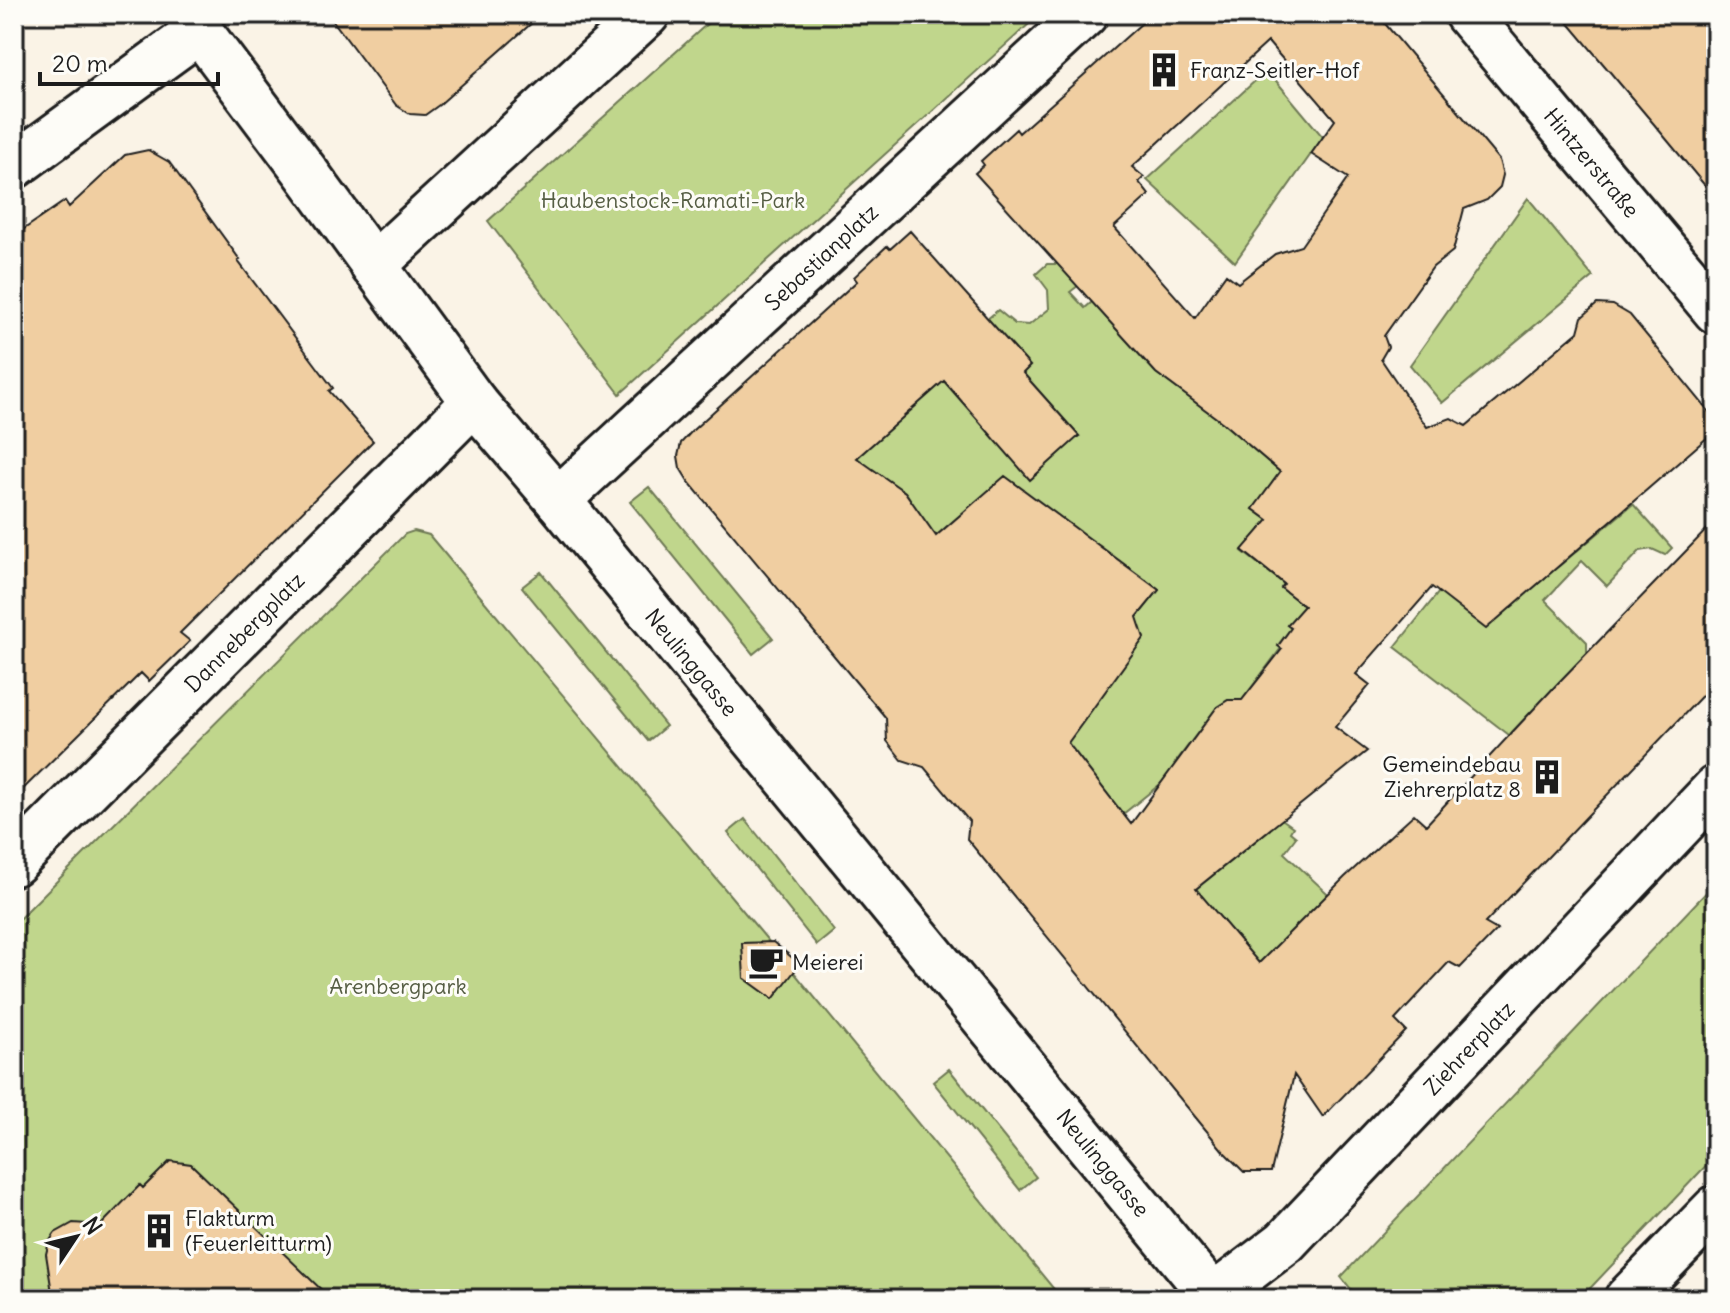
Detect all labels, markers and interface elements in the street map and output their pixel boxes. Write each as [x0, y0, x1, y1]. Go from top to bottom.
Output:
scale bar [40, 36, 218, 86]
text: 20 m [52, 48, 108, 78]
building icon: Franz-Seitler-Hof [1145, 51, 1183, 89]
place label: Franz-Seitler-Hof [1190, 56, 1360, 84]
street label: Hintzerstraße [1538, 102, 1645, 223]
park label: Haubenstock-Ramati-Park [541, 186, 805, 214]
street label: Sebastianplatz [759, 198, 884, 317]
street label: Dannebergplatz [178, 566, 310, 698]
street label: Neulinggasse [639, 603, 744, 722]
place label: Gemeindebau Ziehrerplatz 8 [1382, 750, 1521, 803]
building icon: Gemeindebau Ziehrerplatz 8 [1528, 758, 1566, 796]
cafe icon: Meierei [747, 943, 785, 981]
place label: Meierei [792, 948, 863, 976]
park label: Arenbergpark [329, 972, 467, 1000]
street label: Ziehrerplatz [1418, 995, 1520, 1101]
street label: Neulinggasse [1051, 1103, 1156, 1223]
north arrow [36, 1197, 116, 1277]
place label: Flakturm (Feuerleitturm) [185, 1204, 332, 1257]
text: N [77, 1211, 108, 1240]
building icon: Flakturm (Feuerleitturm) [140, 1212, 178, 1250]

